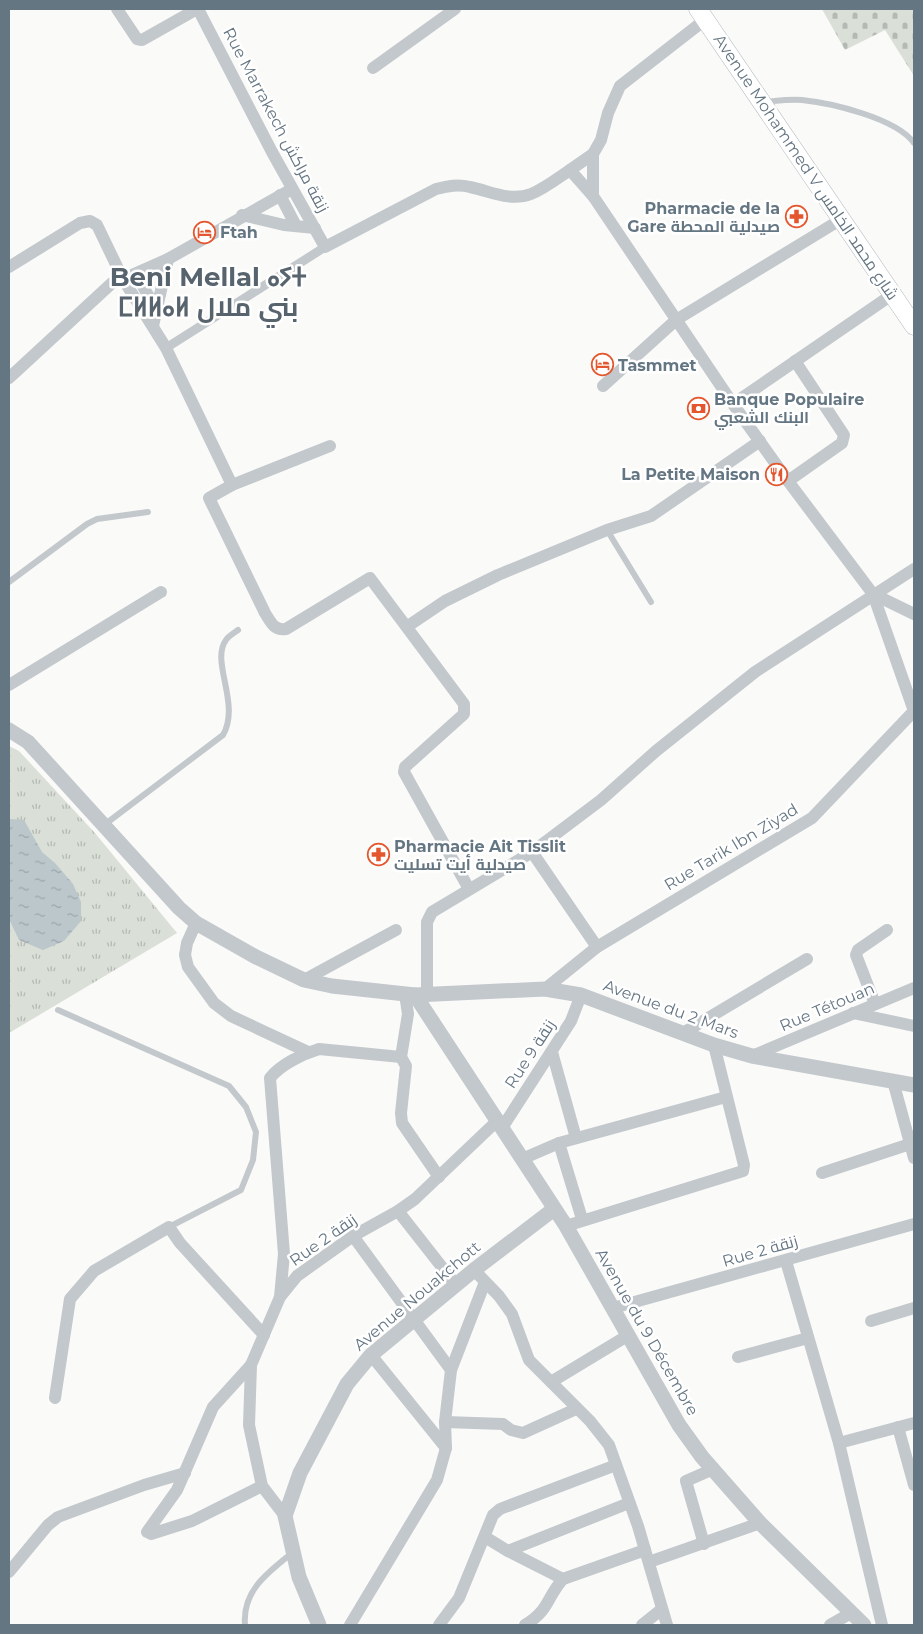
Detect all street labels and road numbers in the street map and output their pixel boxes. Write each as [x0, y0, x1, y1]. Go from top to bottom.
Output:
street label: Rue Marrakech زنقة مراكش [218, 24, 333, 216]
street label: Avenue Mohammed V شارع محمد الخامس [708, 31, 902, 304]
street label: Rue Tarik Ibn Ziyad [661, 800, 801, 894]
street label: Avenue du 2 Mars [601, 976, 741, 1042]
street label: Rue Tétouan [777, 978, 877, 1036]
street label: Rue 9 زنقة [501, 1016, 559, 1092]
street label: Rue 2 زنقة [286, 1210, 360, 1270]
street label: Rue 2 زنقة [720, 1231, 800, 1271]
street label: Avenue Nouakchott [350, 1237, 485, 1355]
street label: Avenue du 9 Décembre [591, 1245, 703, 1419]

